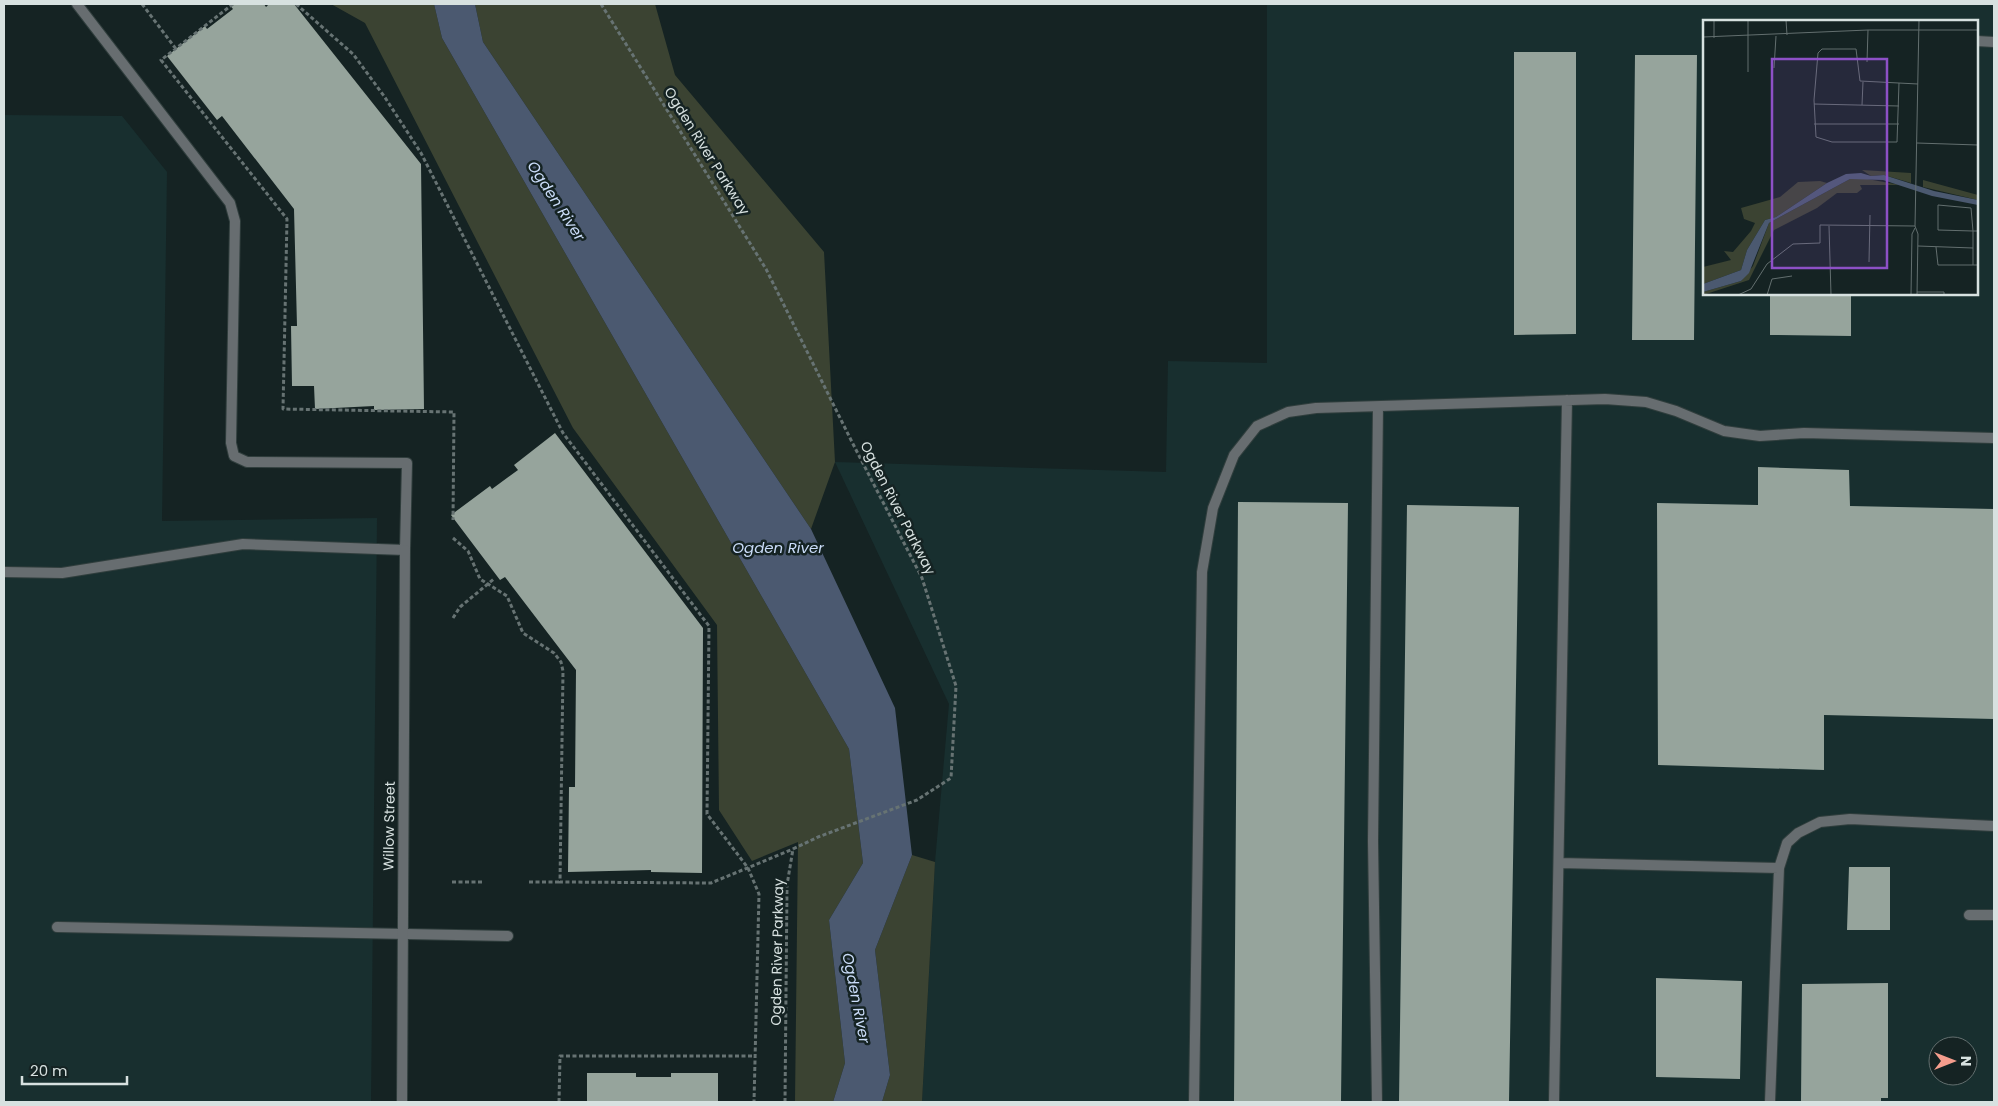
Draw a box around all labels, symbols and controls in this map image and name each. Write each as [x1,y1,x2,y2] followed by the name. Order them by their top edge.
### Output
[1703,20,1978,295] inset map
[659,83,755,219] street label: Ogden River Parkway
[523,157,590,245] water label: Ogden River
[856,438,940,578] street label: Ogden River Parkway
[732,537,824,558] water label: Ogden River
[378,781,400,871] street label: Willow Street
[766,878,788,1026] street label: Ogden River Parkway
[837,951,876,1045] water label: Ogden River
[1928,1036,1978,1086] north arrow
[22,1054,128,1086] scale bar
[1956,1056,1976,1066] text: N
[30,1060,68,1081] text: 20 m

